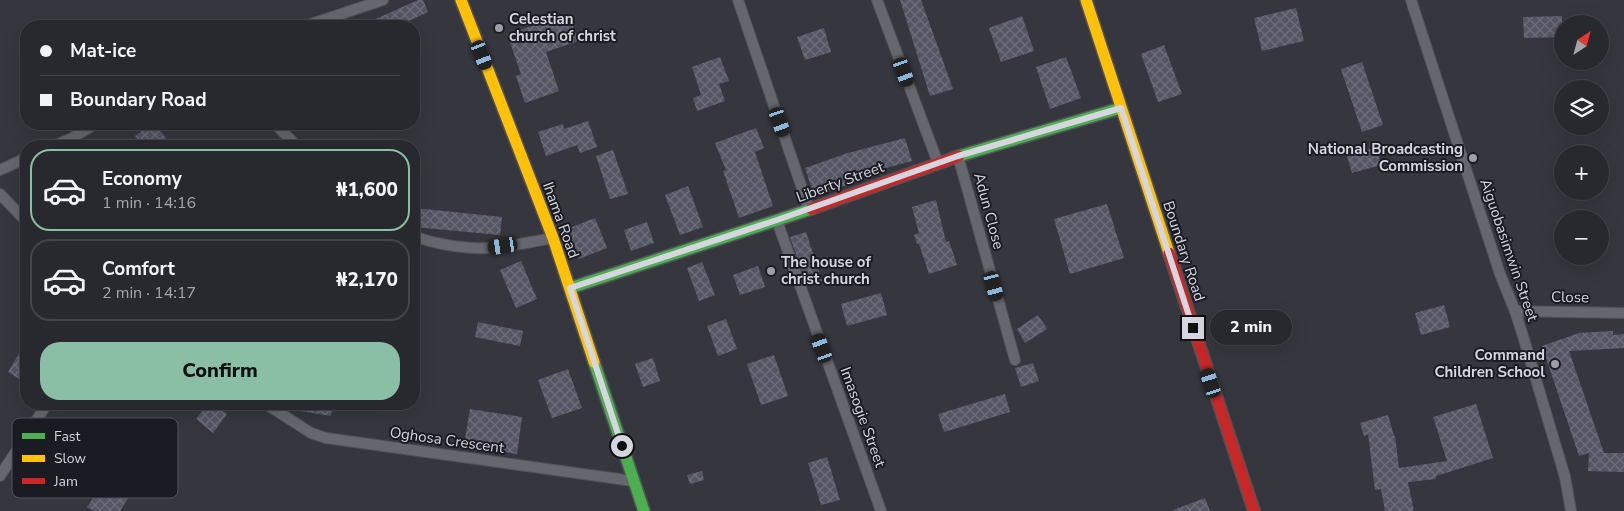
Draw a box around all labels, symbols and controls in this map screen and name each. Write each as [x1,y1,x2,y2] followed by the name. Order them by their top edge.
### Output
[509,9,616,46] place label: Celestian church of christ
[1554,15,1609,70] north arrow
[1554,15,1609,265] map controls
[493,22,505,34] marker: Celestian church of christ
[70,38,136,64] text: Mat-ice
[469,38,494,72] car
[891,55,916,89] car
[1554,80,1609,135] button: layers
[70,87,207,113] text: Boundary Road
[768,105,791,139] car
[1308,139,1463,176] place label: National Broadcasting Commission
[1554,145,1609,200] button: +
[1467,152,1479,164] marker: National Broadcasting Commission
[793,157,887,207] street label: Liberty Street
[102,166,182,192] text: Economy
[42,168,87,213] icon: car
[969,171,1009,251] street label: Adun Close
[1475,176,1543,325] street label: Aiguobasimwin Street
[336,177,398,203] text: ₦1,600
[538,179,584,261] street label: Ihama Road
[102,192,196,214] text: 1 min · 14:16
[1158,198,1210,304] street label: Boundary Road
[1554,210,1609,265] button: −
[487,236,518,256] car
[781,252,871,289] place label: The house of christ church
[102,256,175,282] text: Comfort
[42,258,87,303] icon: car
[765,265,777,277] marker: The house of christ church
[336,267,398,293] text: ₦2,170
[982,270,1005,302] car
[102,282,196,304] text: 2 min · 14:17
[1551,287,1589,307] street label: Close
[1210,310,1293,346] callout: 2 min
[1230,316,1272,338] text: 2 min
[1182,317,1204,339] route end
[809,331,834,365] car
[40,342,400,400] button: Confirm
[1434,345,1545,382] place label: Command Children School
[1549,358,1561,370] marker: Command Children School
[836,364,891,471] street label: Imasogie Street
[1199,366,1222,400] car
[12,418,178,498] legend
[389,422,506,458] street label: Oghosa Crescent
[54,427,80,446] text: Fast
[611,435,633,457] route start
[54,449,86,468] text: Slow
[53,472,78,491] text: Jam

